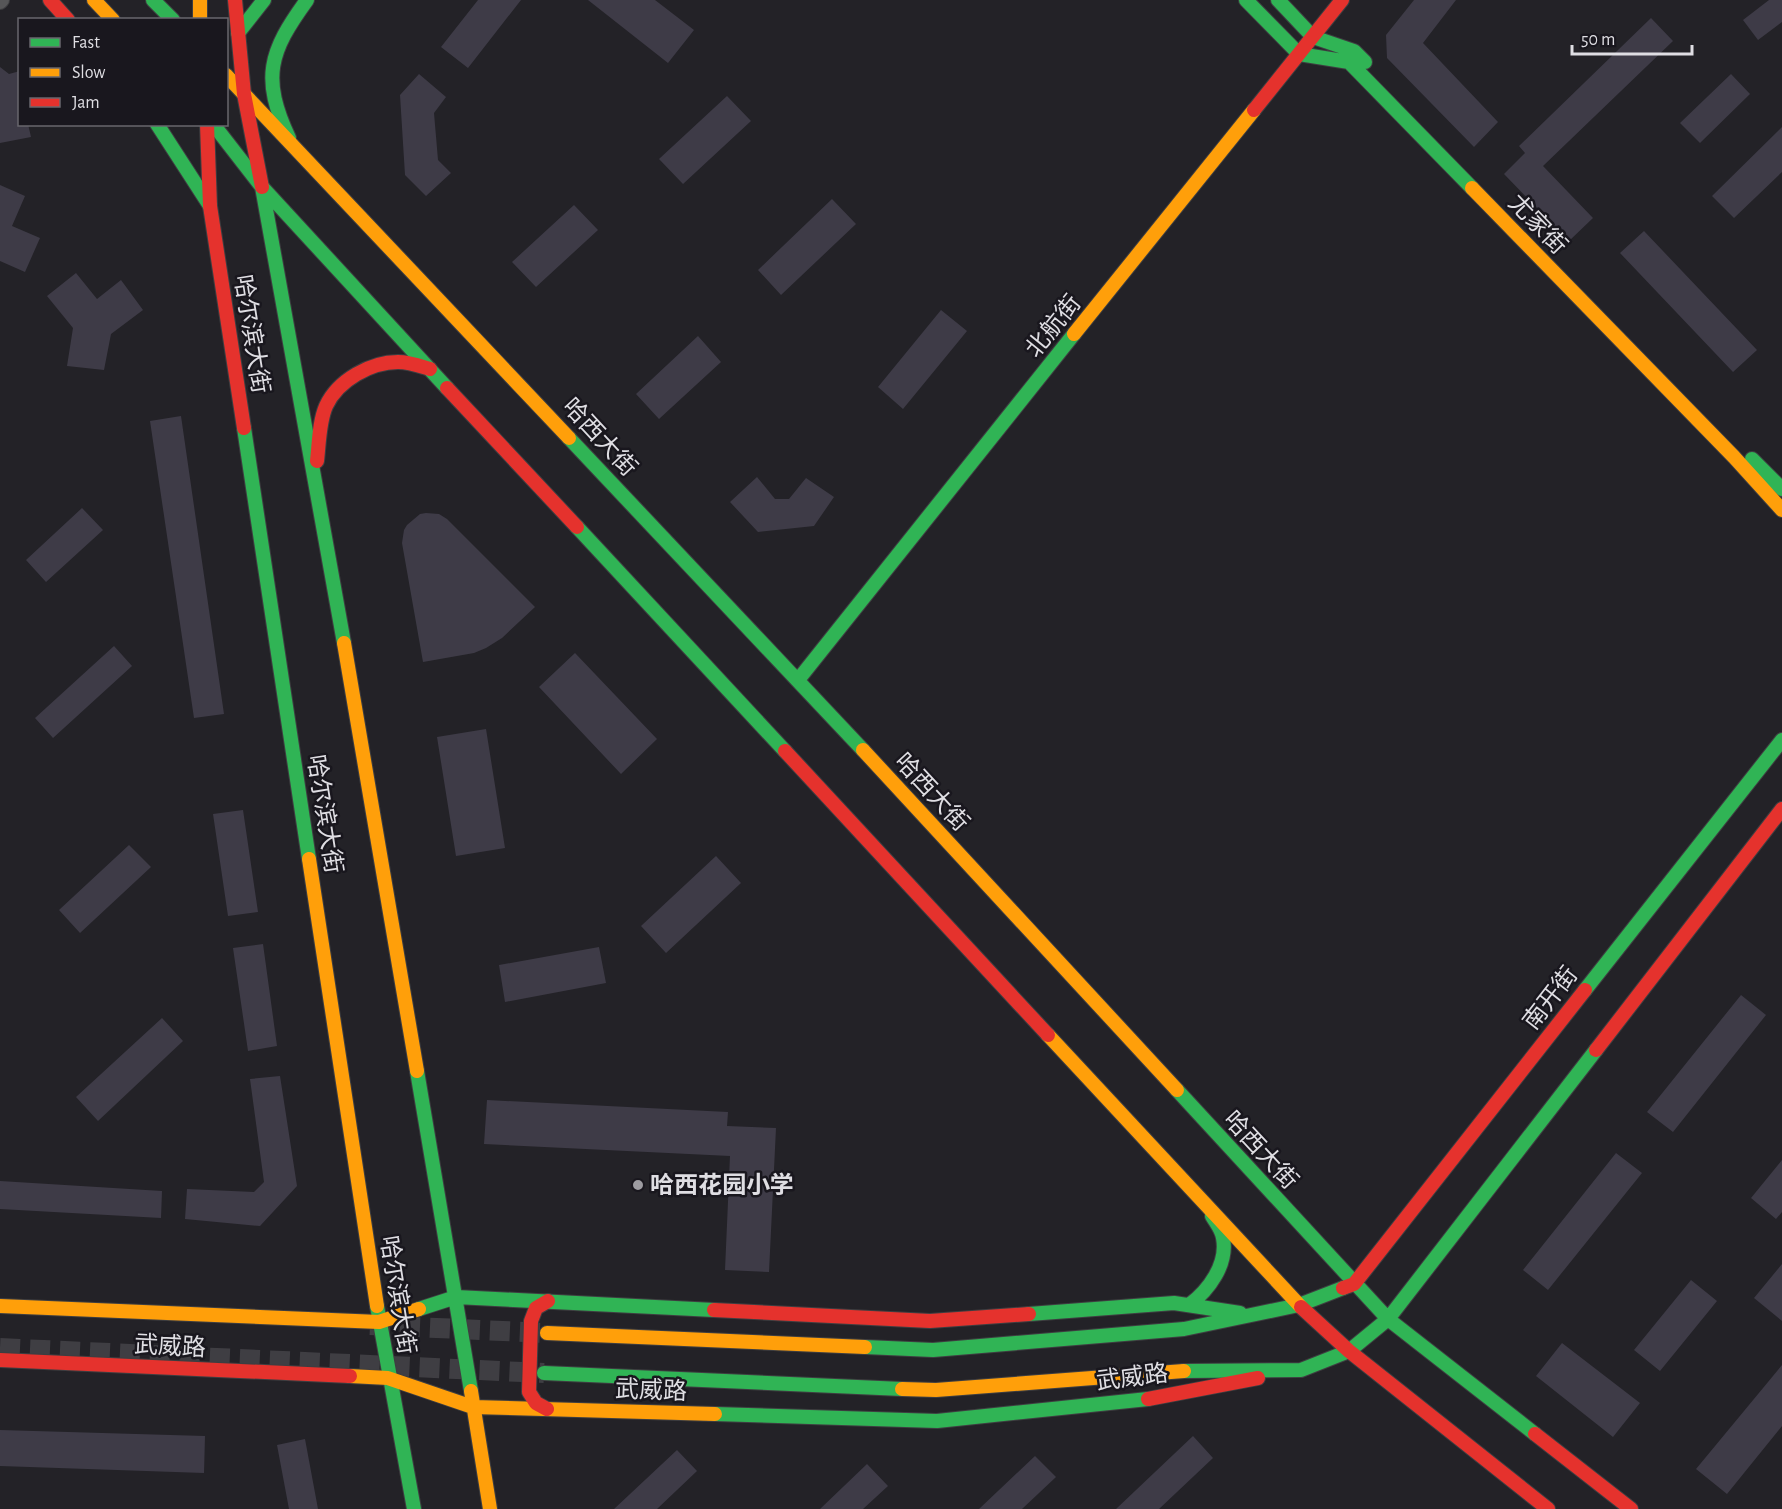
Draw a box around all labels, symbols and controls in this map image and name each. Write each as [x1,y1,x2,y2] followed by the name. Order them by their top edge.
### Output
[18,18,228,126] legend
[1572,18,1692,56] scale bar
[1581,31,1615,49] text: 50 m
[72,34,100,52] text: Fast
[72,64,105,82] text: Slow
[72,94,100,112] text: Jam
[1504,189,1572,259] street label: 尤家街
[230,273,274,395] street label: 哈尔滨大街
[1020,290,1086,362] street label: 北航街
[558,393,642,481] street label: 哈西大街
[890,748,974,836] street label: 哈西大街
[303,753,347,875] street label: 哈尔滨大街
[1518,962,1582,1034] street label: 南开街
[1219,1106,1303,1194] street label: 哈西大街
[650,1172,794,1198] place label: 哈西花园小学
[631,1178,645,1192] marker: 哈西花园小学
[376,1234,420,1356] street label: 哈尔滨大街
[133,1331,207,1361] street label: 武威路
[1095,1360,1169,1394] street label: 武威路
[615,1376,687,1404] street label: 武威路

